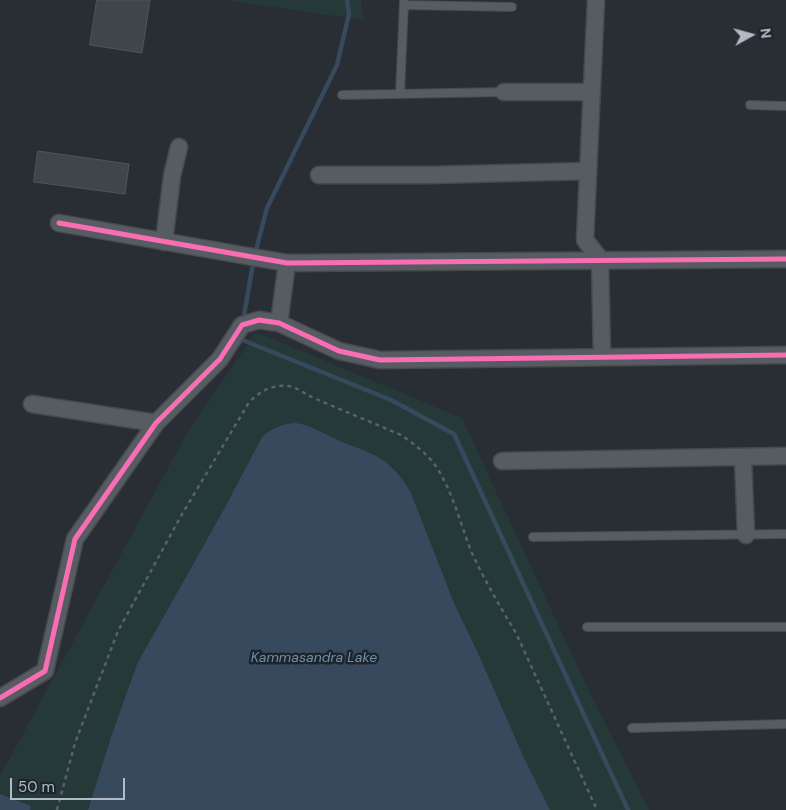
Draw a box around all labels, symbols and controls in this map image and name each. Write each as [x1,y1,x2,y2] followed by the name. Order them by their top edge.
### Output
[726,10,776,60] north arrow
[756,27,775,39] text: N
[251,650,377,666] water label: Kammasandra Lake
[12,768,128,800] scale bar
[18,777,55,797] text: 50 m

